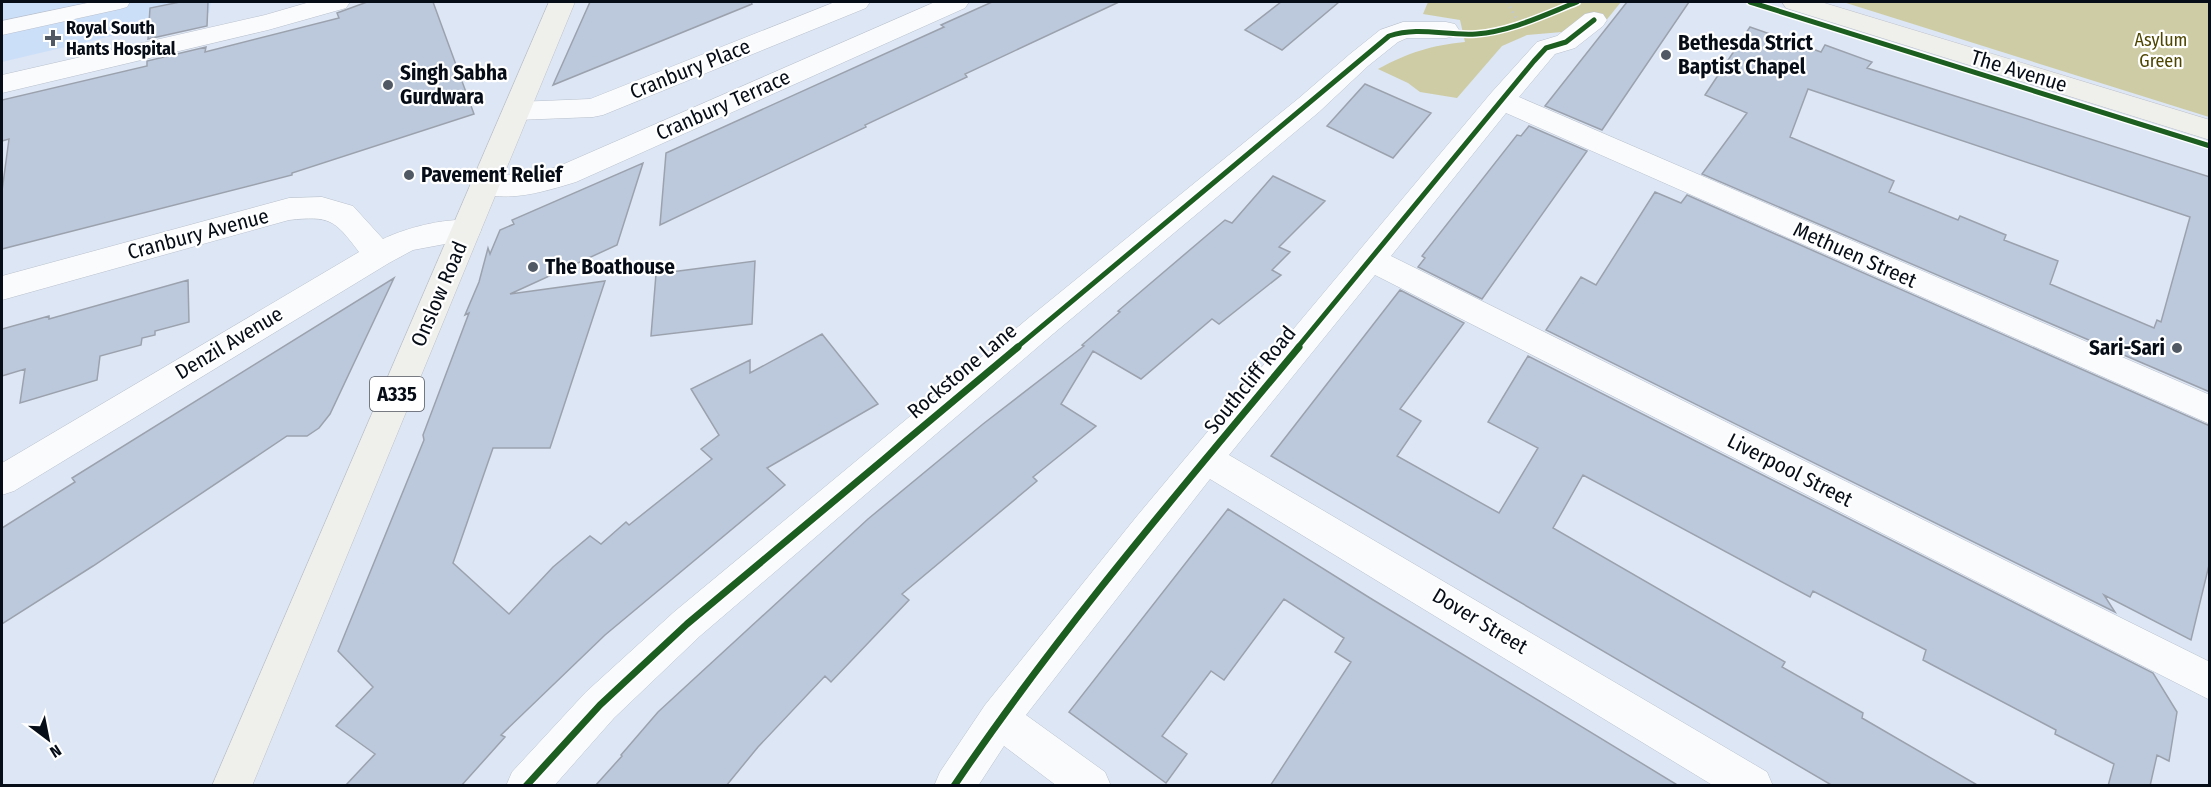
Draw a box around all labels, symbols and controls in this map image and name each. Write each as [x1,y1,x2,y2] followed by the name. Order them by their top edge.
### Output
[66,17,176,60] place label: Royal South Hants Hospital
[44,29,62,47] marker: Royal South Hants Hospital
[2135,29,2187,72] park label: Asylum Green
[1678,30,1813,80] place label: Bethesda Strict Baptist Chapel
[626,33,754,105] street label: Cranbury Place
[1968,44,2070,98] street label: The Avenue
[1659,48,1673,62] marker: Bethesda Strict Baptist Chapel
[400,60,507,110] place label: Singh Sabha Gurdwara
[652,64,794,146] street label: Cranbury Terrace
[381,78,395,92] marker: Singh Sabha Gurdwara
[421,162,564,188] place label: Pavement Relief
[402,168,416,182] marker: Pavement Relief
[124,203,272,265] street label: Cranbury Avenue
[1789,216,1921,294] street label: Methuen Street
[405,237,473,351] street label: Onslow Road
[545,254,675,280] place label: The Boathouse
[526,260,540,274] marker: The Boathouse
[171,301,287,385] street label: Denzil Avenue
[902,318,1022,424] street label: Rockstone Lane
[1199,321,1301,439] street label: Southcliff Road
[2089,335,2165,361] place label: Sari-Sari
[2170,341,2184,355] marker: Sari-Sari
[370,377,424,411] road number: A335
[1723,427,1857,513] street label: Liverpool Street
[1428,582,1533,660] street label: Dover Street
[18,709,78,769] north arrow
[47,741,65,762] text: N

